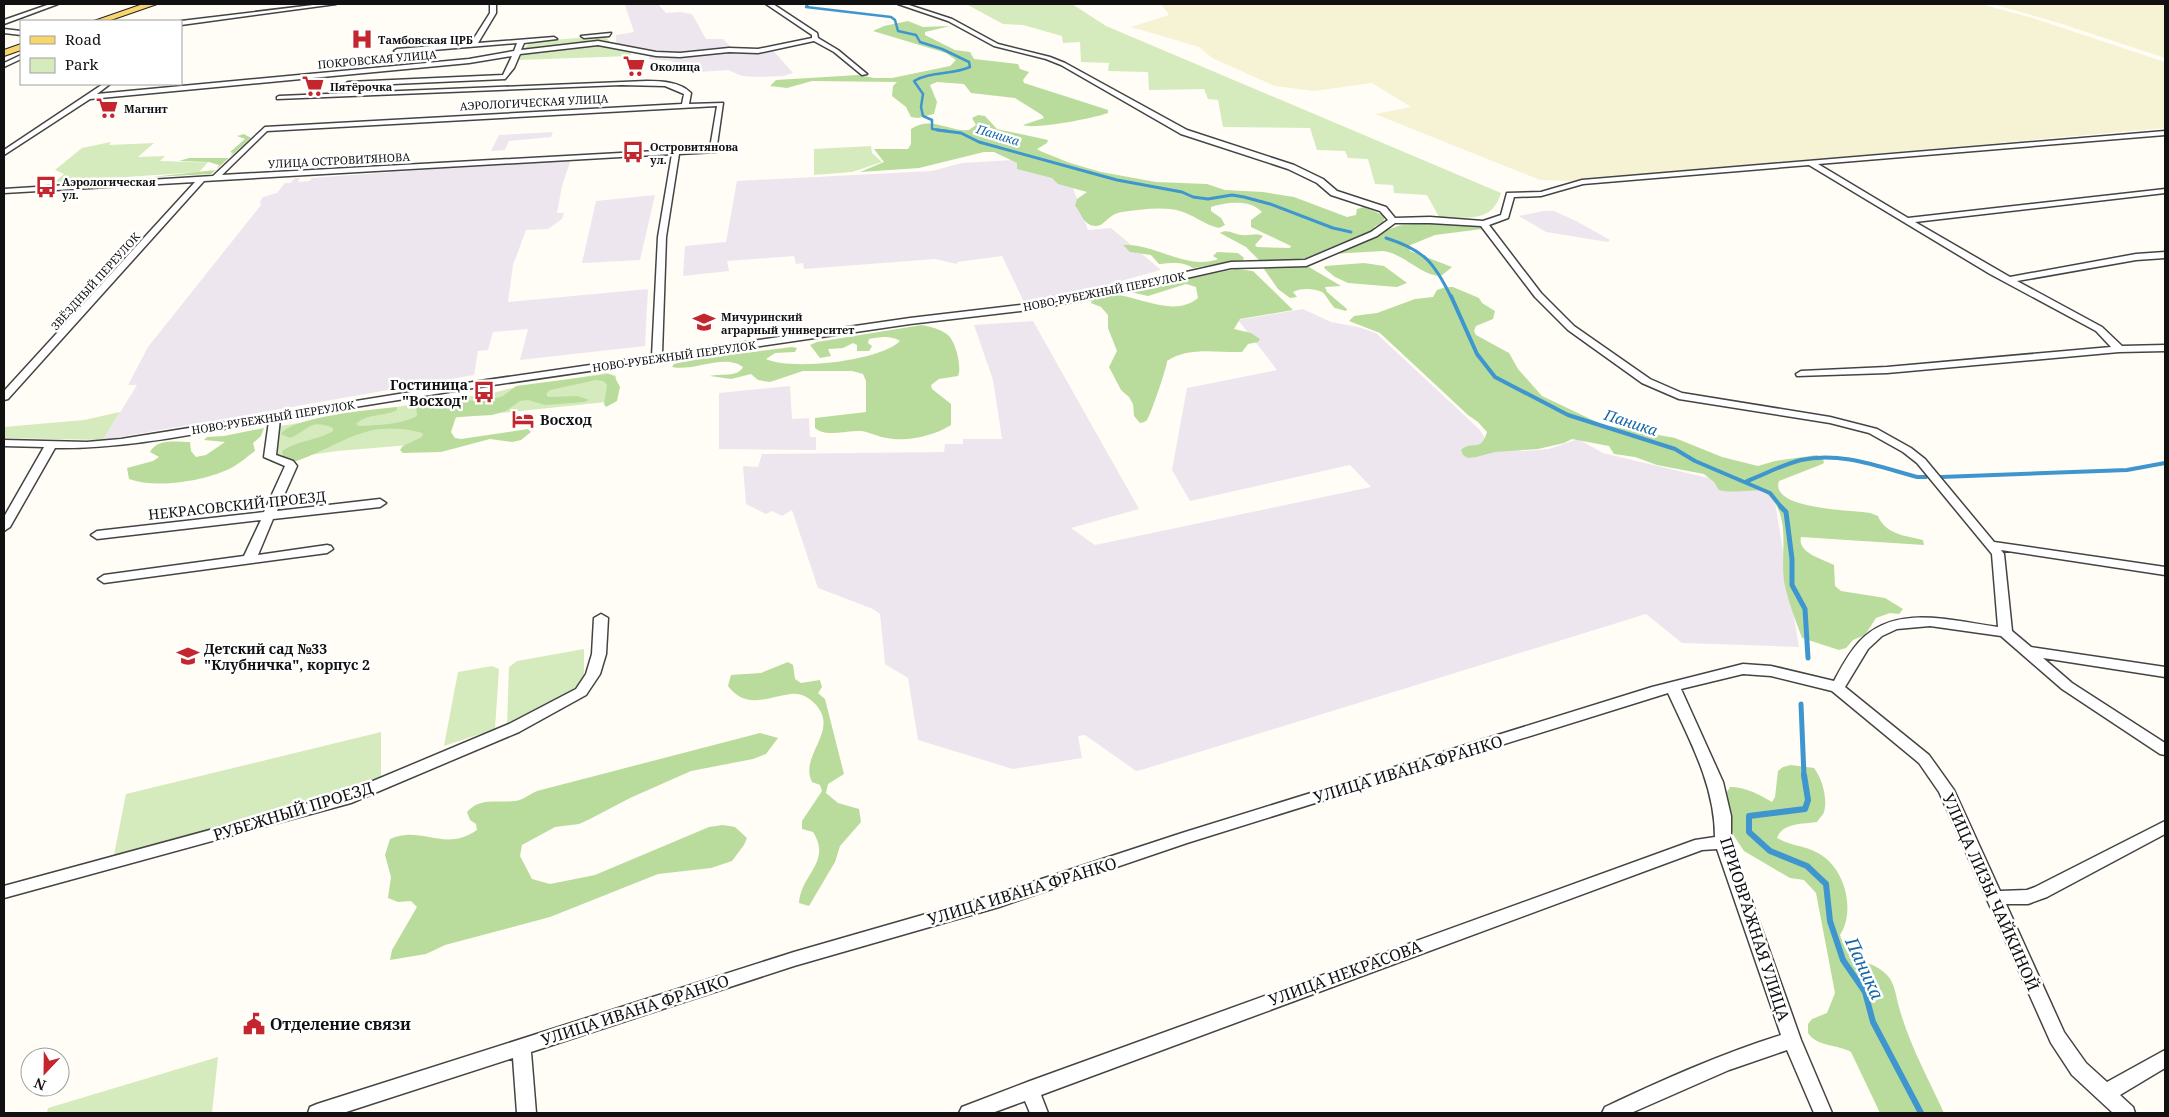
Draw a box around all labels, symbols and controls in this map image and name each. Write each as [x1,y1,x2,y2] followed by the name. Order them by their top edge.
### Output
[20,20,182,85] legend
[349,26,375,52] hospital icon: Тамбовская ЦРБ
[65,29,101,49] text: Road
[378,32,473,47] place label: Тамбовская ЦРБ
[317,46,437,72] street label: ПОКРОВСКАЯ УЛИЦА
[621,53,647,79] supermarket icon: Околица
[65,54,99,74] text: Park
[650,59,701,74] place label: Околица
[300,73,326,99] supermarket icon: Пятёрочка
[330,79,393,94] place label: Пятёрочка
[459,91,609,113] street label: АЭРОЛОГИЧЕСКАЯ УЛИЦА
[94,95,120,121] supermarket icon: Магнит
[124,101,168,116] place label: Магнит
[973,120,1022,150] water label: Паника
[620,139,646,165] bus stop icon: Островитянова ул.
[650,139,739,167] place label: Островитянова ул.
[268,149,411,171] street label: УЛИЦА ОСТРОВИТЯНОВА
[33,174,59,200] bus stop icon: Аэрологическая ул.
[62,174,156,202] place label: Аэрологическая ул.
[47,229,143,333] street label: ЗВЁЗДНЫЙ ПЕРЕУЛОК
[1022,268,1187,314] street label: НОВО-РУБЕЖНЫЙ ПЕРЕУЛОК
[691,309,717,335] school or university icon: Мичуринский аграрный университет
[721,309,854,337] place label: Мичуринский аграрный университет
[591,337,757,375] street label: НОВО-РУБЕЖНЫЙ ПЕРЕУЛОК
[390,375,468,410] place label: Гостиница "Восход"
[471,379,497,405] bus stop icon: Гостиница "Восход"
[190,397,356,437] street label: НОВО-РУБЕЖНЫЙ ПЕРЕУЛОК
[1601,404,1661,440] water label: Паника
[510,406,536,432] hotel icon: Восход
[540,410,592,429] place label: Восход
[147,486,327,524] street label: НЕКРАСОВСКИЙ ПРОЕЗД
[204,639,370,674] place label: Детский сад №33 "Клубничка", корпус 2
[175,643,201,669] school or university icon: Детский сад №33 "Клубничка", корпус 2
[1311,730,1505,808] street label: УЛИЦА ИВАНА ФРАНКО
[210,776,376,846] street label: РУБЕЖНЫЙ ПРОЕЗД
[1937,790,2045,994] street label: УЛИЦА ЛИЗЫ ЧАЙКИНОЙ
[1715,834,1795,1024] street label: ПРИОВРАЖНАЯ УЛИЦА
[925,852,1119,930] street label: УЛИЦА ИВАНА ФРАНКО
[1840,932,1890,1003] water label: Паника
[1265,935,1425,1011] street label: УЛИЦА НЕКРАСОВА
[538,969,732,1051] street label: УЛИЦА ИВАНА ФРАНКО
[241,1011,267,1037] public building icon: Отделение связи
[270,1013,411,1035] place label: Отделение связи
[20,1047,70,1097] north arrow
[31,1074,49,1095] text: N

